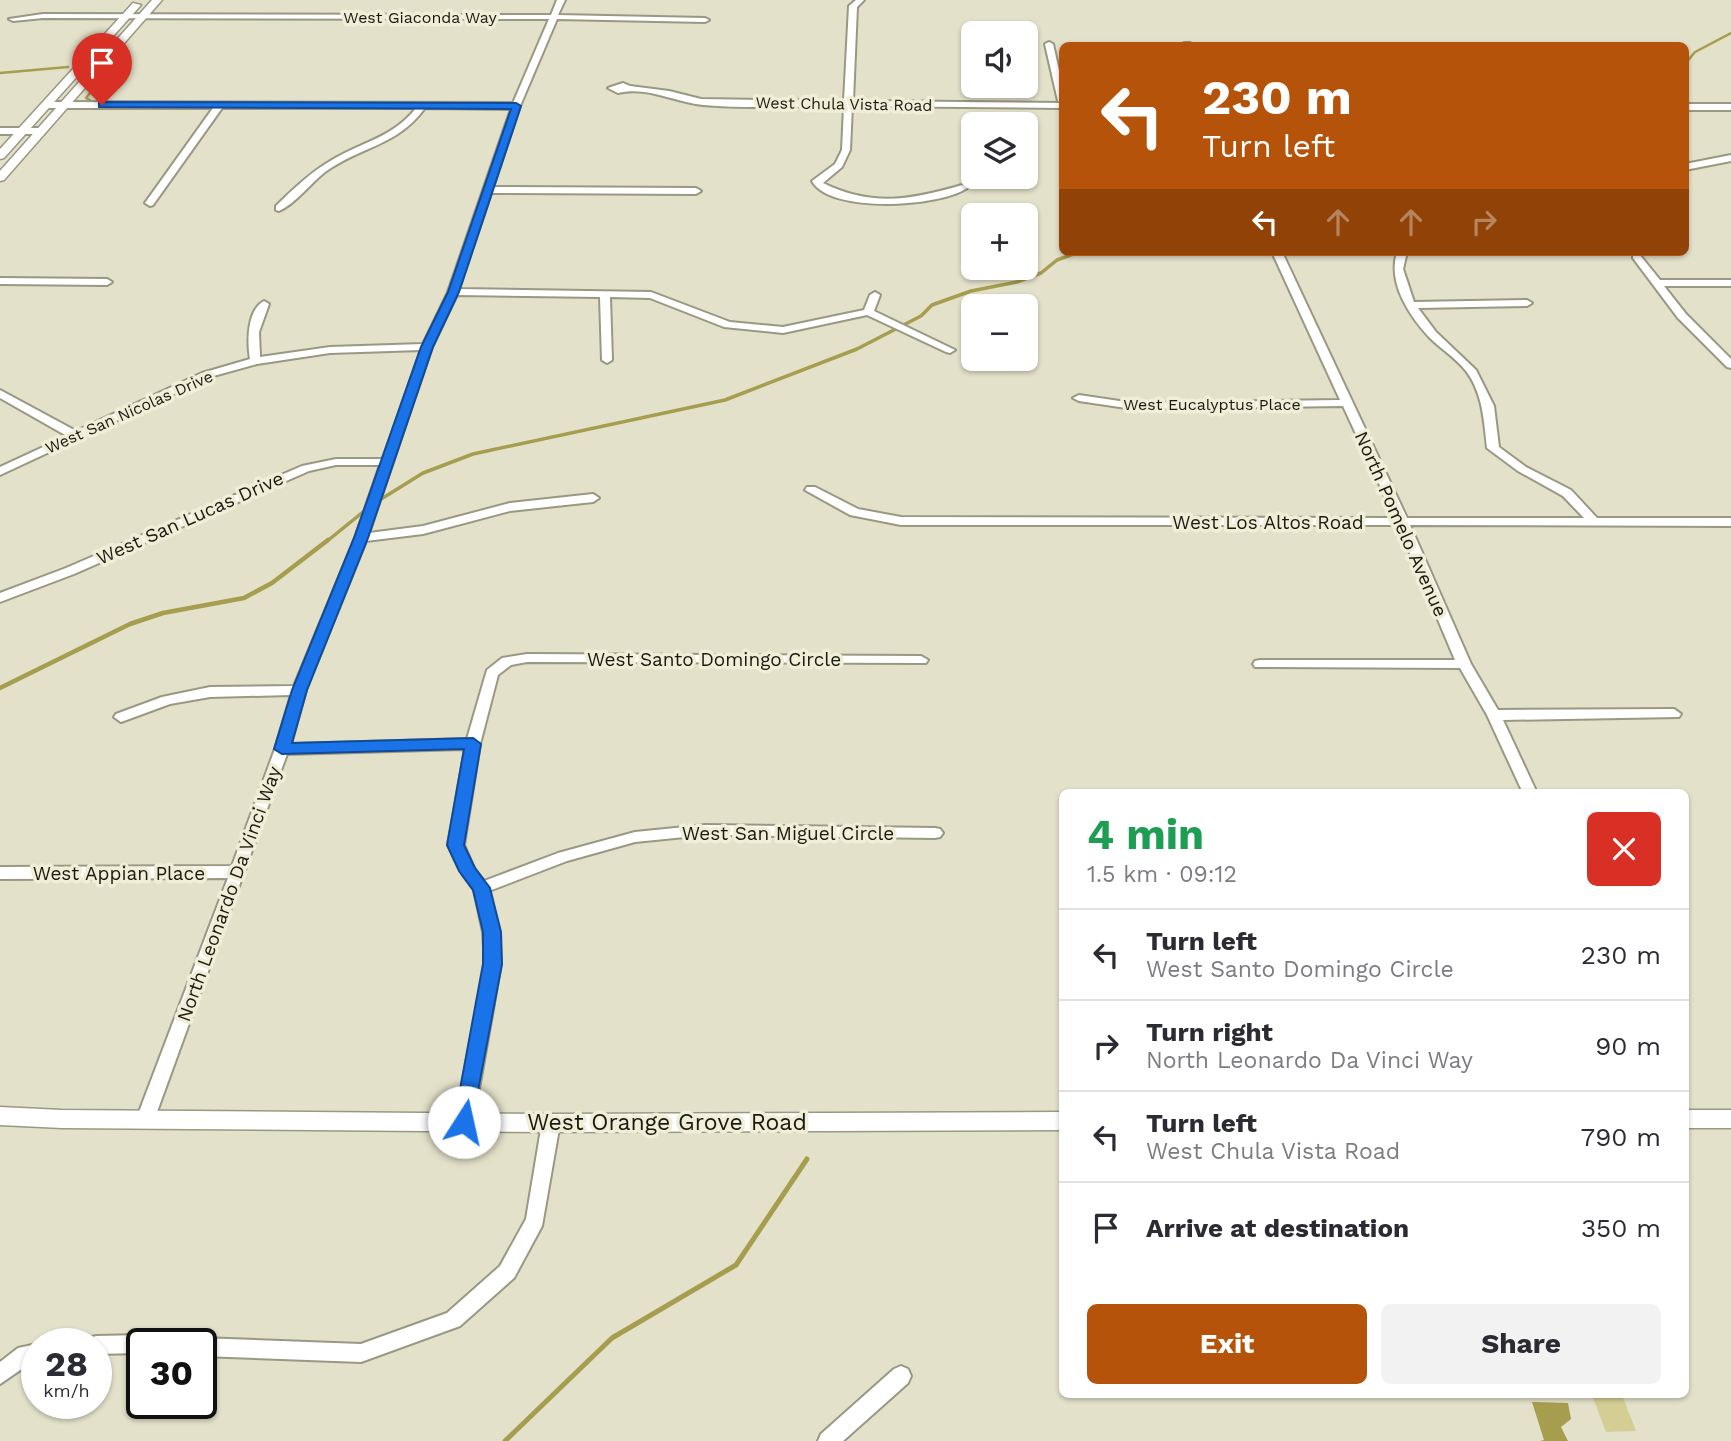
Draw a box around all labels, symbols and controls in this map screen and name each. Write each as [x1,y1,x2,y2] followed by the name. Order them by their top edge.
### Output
[343,8,497,27] street label: West Giaconda Way
[961,21,1038,371] map controls
[961,21,1038,98] button: sound
[72,33,132,105] pin
[83,44,121,82] icon: arrive
[1202,68,1352,126] text: 230 m
[1087,70,1178,161] icon: left
[755,93,933,115] street label: West Chula Vista Road
[961,112,1038,189] button: layers
[1202,127,1335,165] text: Turn left
[961,203,1038,280] button: +
[1246,203,1284,241] icon: left
[1319,203,1357,241] icon: ahead
[1392,203,1430,241] icon: ahead
[1465,203,1503,241] icon: right
[961,294,1038,371] button: −
[42,366,216,458] street label: West San Nicolas Drive
[1123,395,1301,414] street label: West Eucalyptus Place
[1350,428,1452,620] street label: North Pomelo Avenue
[93,466,287,570] street label: West San Lucas Drive
[1172,511,1364,534] street label: West Los Altos Road
[587,648,841,671] street label: West Santo Domingo Circle
[172,763,286,1025] street label: North Leonardo Da Vinci Way
[1087,810,1204,859] text: 4 min
[1587,812,1661,886] button: close
[682,822,894,845] street label: West San Miguel Circle
[1087,861,1237,888] text: 1.5 km · 09:12
[33,862,205,885] street label: West Appian Place
[1146,926,1257,956] text: Turn left
[1087,936,1125,974] icon: left
[1581,940,1661,970] text: 230 m
[1146,956,1454,983] text: West Santo Domingo Circle
[1146,1017,1273,1047] text: Turn right
[1087,1027,1125,1065] icon: right
[1595,1031,1661,1061] text: 90 m
[1146,1047,1473,1074] text: North Leonardo Da Vinci Way
[427,1085,501,1159] position arrow
[1146,1108,1257,1138] text: Turn left
[527,1109,807,1136] street label: West Orange Grove Road
[1087,1118,1125,1156] icon: left
[1581,1122,1661,1152] text: 790 m
[1146,1138,1400,1165] text: West Chula Vista Road
[1087,1209,1125,1247] icon: arrive
[1146,1213,1409,1243] text: Arrive at destination
[1581,1213,1661,1243] text: 350 m
[1087,1304,1367,1384] button: Exit
[1381,1304,1661,1384] button: Share
[126,1328,217,1419] speed limit sign: 30
[45,1343,88,1385] text: 28
[43,1380,90,1401] text: km/h

